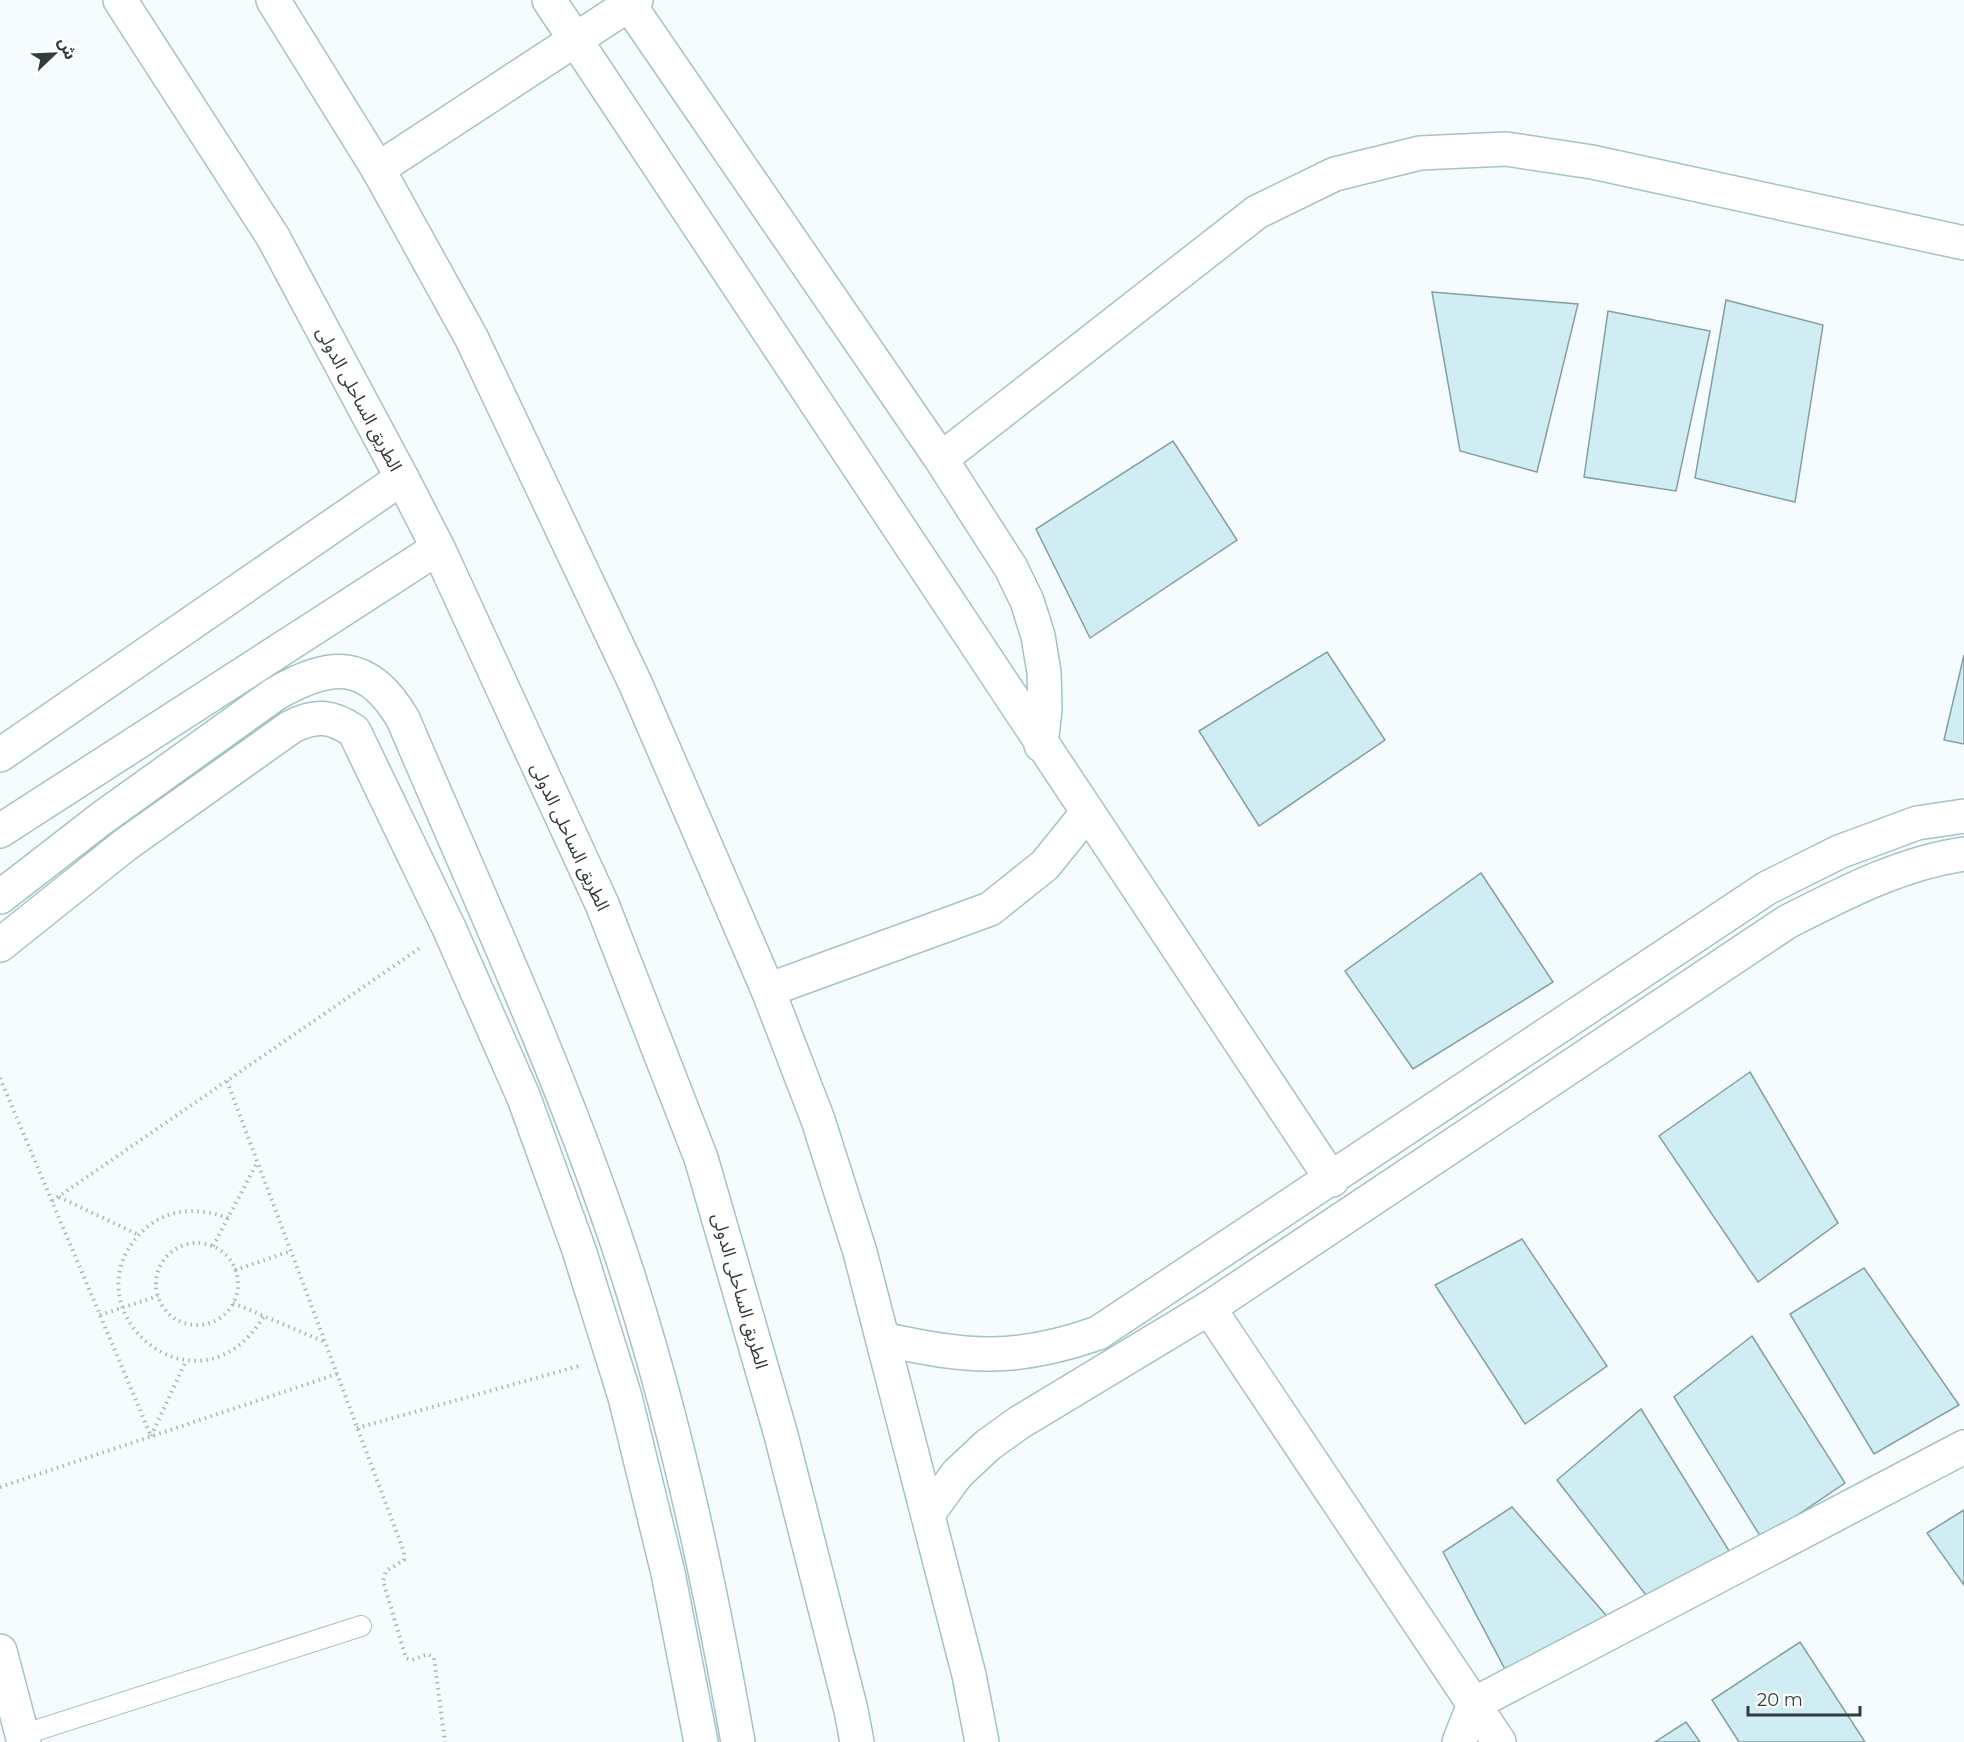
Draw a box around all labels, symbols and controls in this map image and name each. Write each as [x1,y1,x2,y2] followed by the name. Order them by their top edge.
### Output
[24,24,84,84] north arrow
[54,35,80,62] text: ش
[312,323,406,475] street label: الطريق الساحلى الدولى
[526,759,614,915] street label: الطريق الساحلى الدولى
[707,1211,773,1371] street label: الطريق الساحلى الدولى
[1748,1679,1860,1717] scale bar
[1757,1689,1803,1711] text: 20 m

